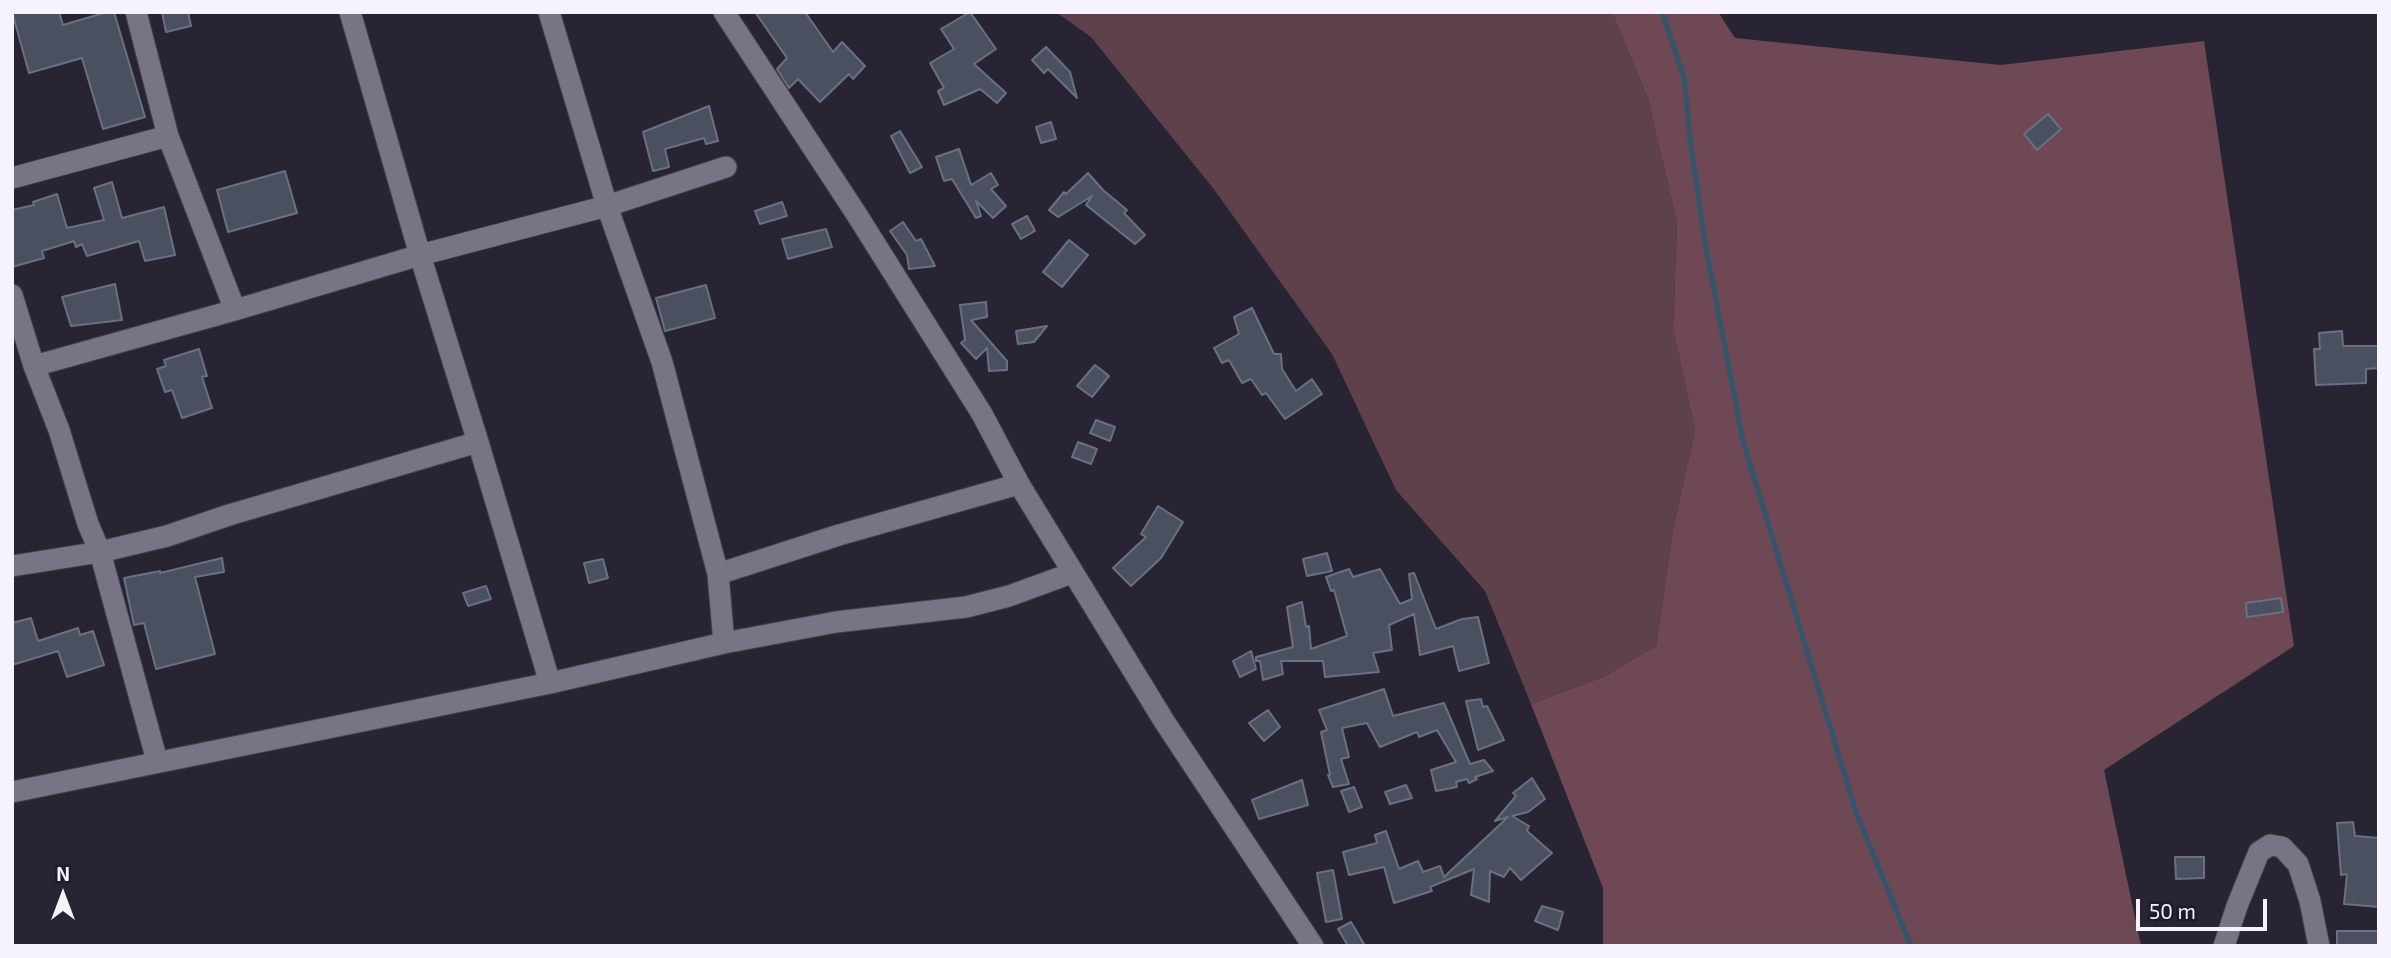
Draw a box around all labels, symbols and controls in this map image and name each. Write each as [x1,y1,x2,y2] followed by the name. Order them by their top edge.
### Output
[28,860,98,930] north arrow
[56,862,70,885] text: N
[2139,884,2270,928] scale bar
[2149,898,2196,923] text: 50 m

